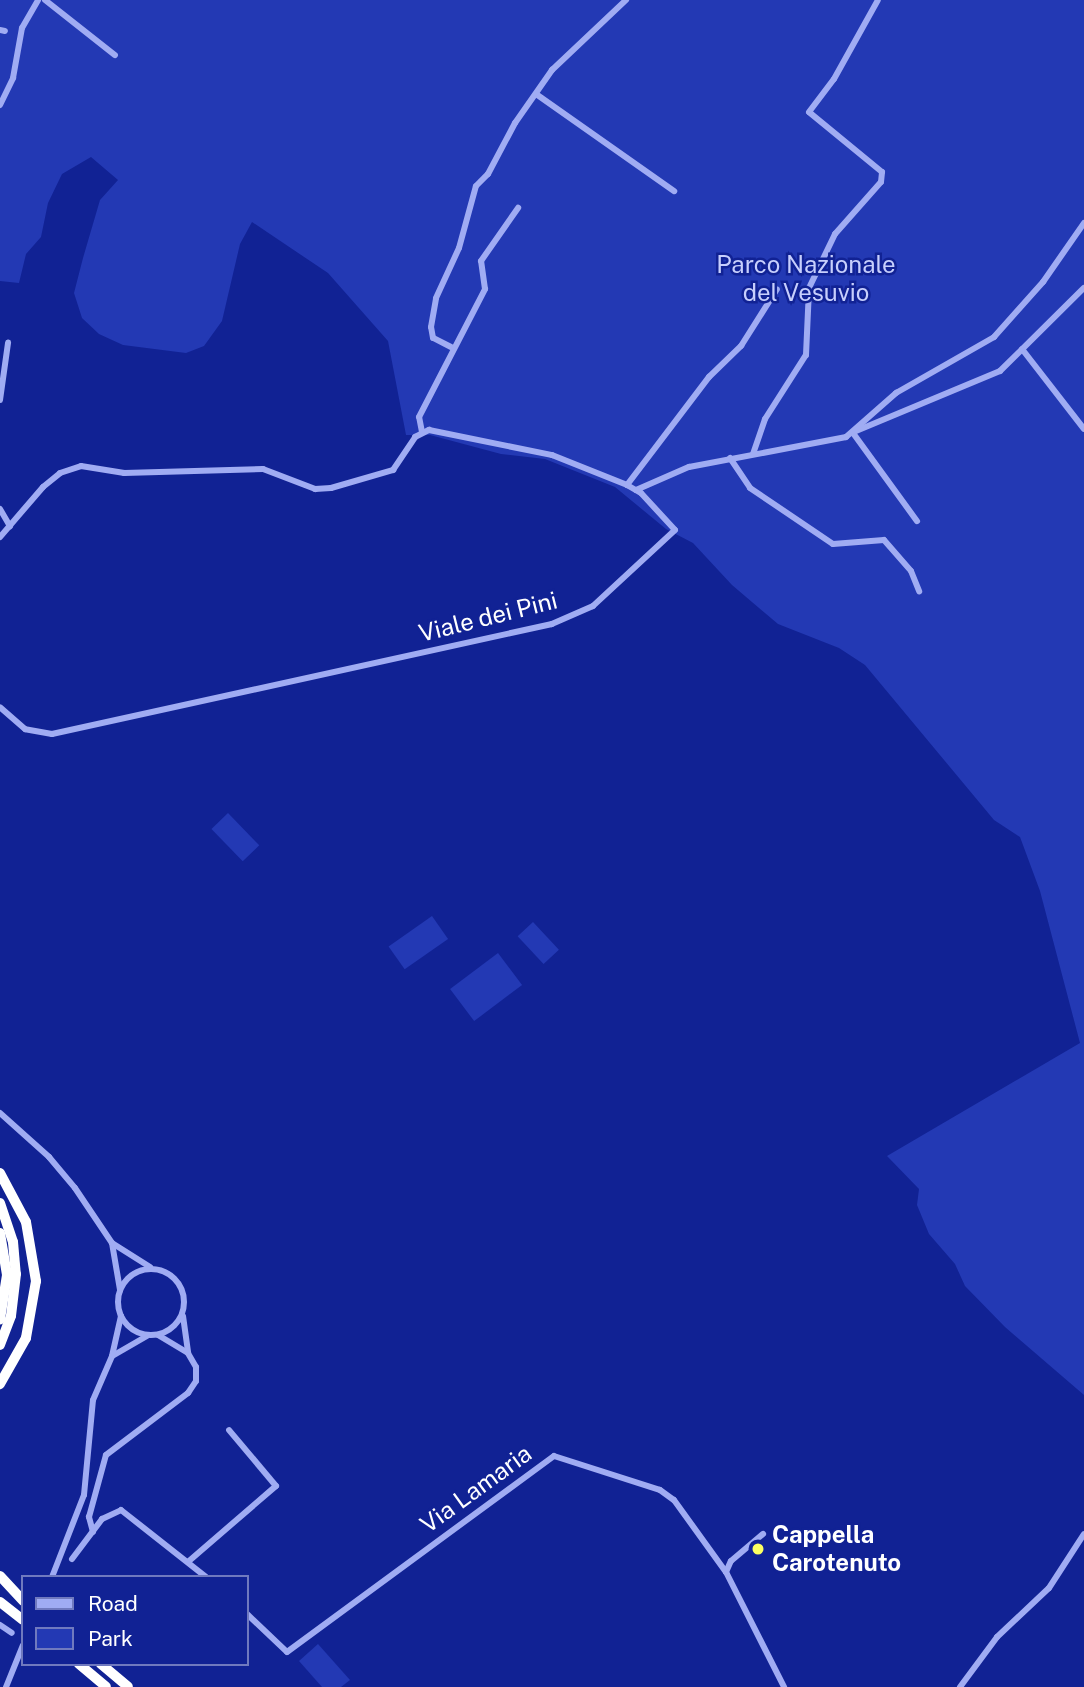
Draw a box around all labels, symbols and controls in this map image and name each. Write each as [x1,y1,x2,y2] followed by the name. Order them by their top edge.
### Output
[716,251,896,307] park label: Parco Nazionale del Vesuvio
[415,586,561,648] street label: Viale dei Pini
[415,1439,537,1539] street label: Via Lamaria
[772,1521,901,1577] place label: Cappella Carotenuto
[750,1541,766,1557] marker: Cappella Carotenuto
[21,1575,248,1666] legend
[88,1591,138,1616] text: Road
[88,1626,133,1651] text: Park

